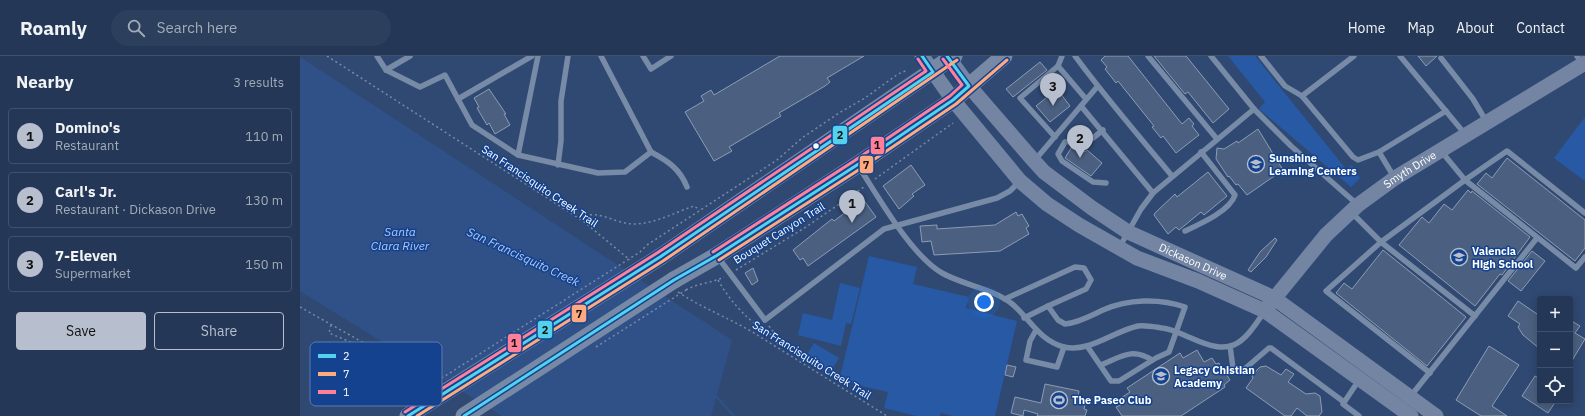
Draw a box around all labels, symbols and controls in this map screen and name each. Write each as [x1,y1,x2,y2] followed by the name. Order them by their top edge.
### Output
[111,10,391,46] search box
[20,16,87,40] text: Roamly
[125,17,147,39] icon: search
[157,18,237,37] text: Search here
[1348,19,1385,37] text: Home
[1407,19,1434,37] text: Map
[1456,19,1494,37] text: About
[1516,19,1565,37] text: Contact
[16,71,74,93] text: Nearby
[1040,73,1066,106] pin: 3
[233,74,284,91] text: 3 results
[55,118,120,137] text: Domino's
[832,125,848,145] line badge: 2
[1067,125,1093,158] pin: 2
[26,128,34,145] text: 1
[245,128,283,145] text: 110 m
[837,128,844,142] text: 2
[870,136,885,155] line badge: 1
[55,137,119,154] text: Restaurant
[874,138,881,152] text: 1
[811,141,821,151] unlabelled marker
[479,142,601,230] street label: San Francisquito Creek Trail
[1381,148,1439,191] street label: Smyth Drive
[1269,151,1357,178] place label: Sunshine Learning Centers
[1246,154,1266,174] school or university icon: Sunshine Learning Centers
[859,155,874,174] line badge: 7
[863,158,870,172] text: 7
[55,182,117,201] text: Carl's Jr.
[839,190,865,223] pin: 1
[26,192,34,209] text: 2
[245,192,283,209] text: 130 m
[731,199,827,267] street label: Bouquet Canyon Trail
[55,201,216,218] text: Restaurant · Dickason Drive
[371,224,430,253] water label: Santa Clara River
[465,224,583,290] water label: San Francisquito Creek
[1157,240,1229,283] street label: Dickason Drive
[1472,244,1534,271] place label: Valencia High School
[55,246,117,265] text: 7-Eleven
[1449,247,1469,267] school or university icon: Valencia High School
[26,256,34,273] text: 3
[245,256,283,273] text: 150 m
[55,265,131,282] text: Supermarket
[974,292,994,312] your location
[1537,296,1573,404] map controls
[1537,296,1573,332] button: +
[571,304,587,323] line badge: 7
[576,307,583,321] text: 7
[16,312,146,350] button: Save
[154,312,284,350] button: Share
[750,318,874,402] street label: San Francisquito Creek Trail
[537,320,553,339] line badge: 2
[542,323,549,337] text: 2
[1537,332,1573,368] button: −
[507,333,522,353] line badge: 1
[511,336,518,350] text: 1
[310,342,442,406] legend
[343,349,350,363] text: 2
[1174,363,1255,390] place label: Legacy Chistian Academy
[1151,366,1171,386] school or university icon: Legacy Chistian Academy
[343,367,350,381] text: 7
[1537,368,1573,404] button: locate
[343,385,350,399] text: 1
[1049,390,1069,410] sports icon: The Paseo Club
[1072,393,1152,407] place label: The Paseo Club

